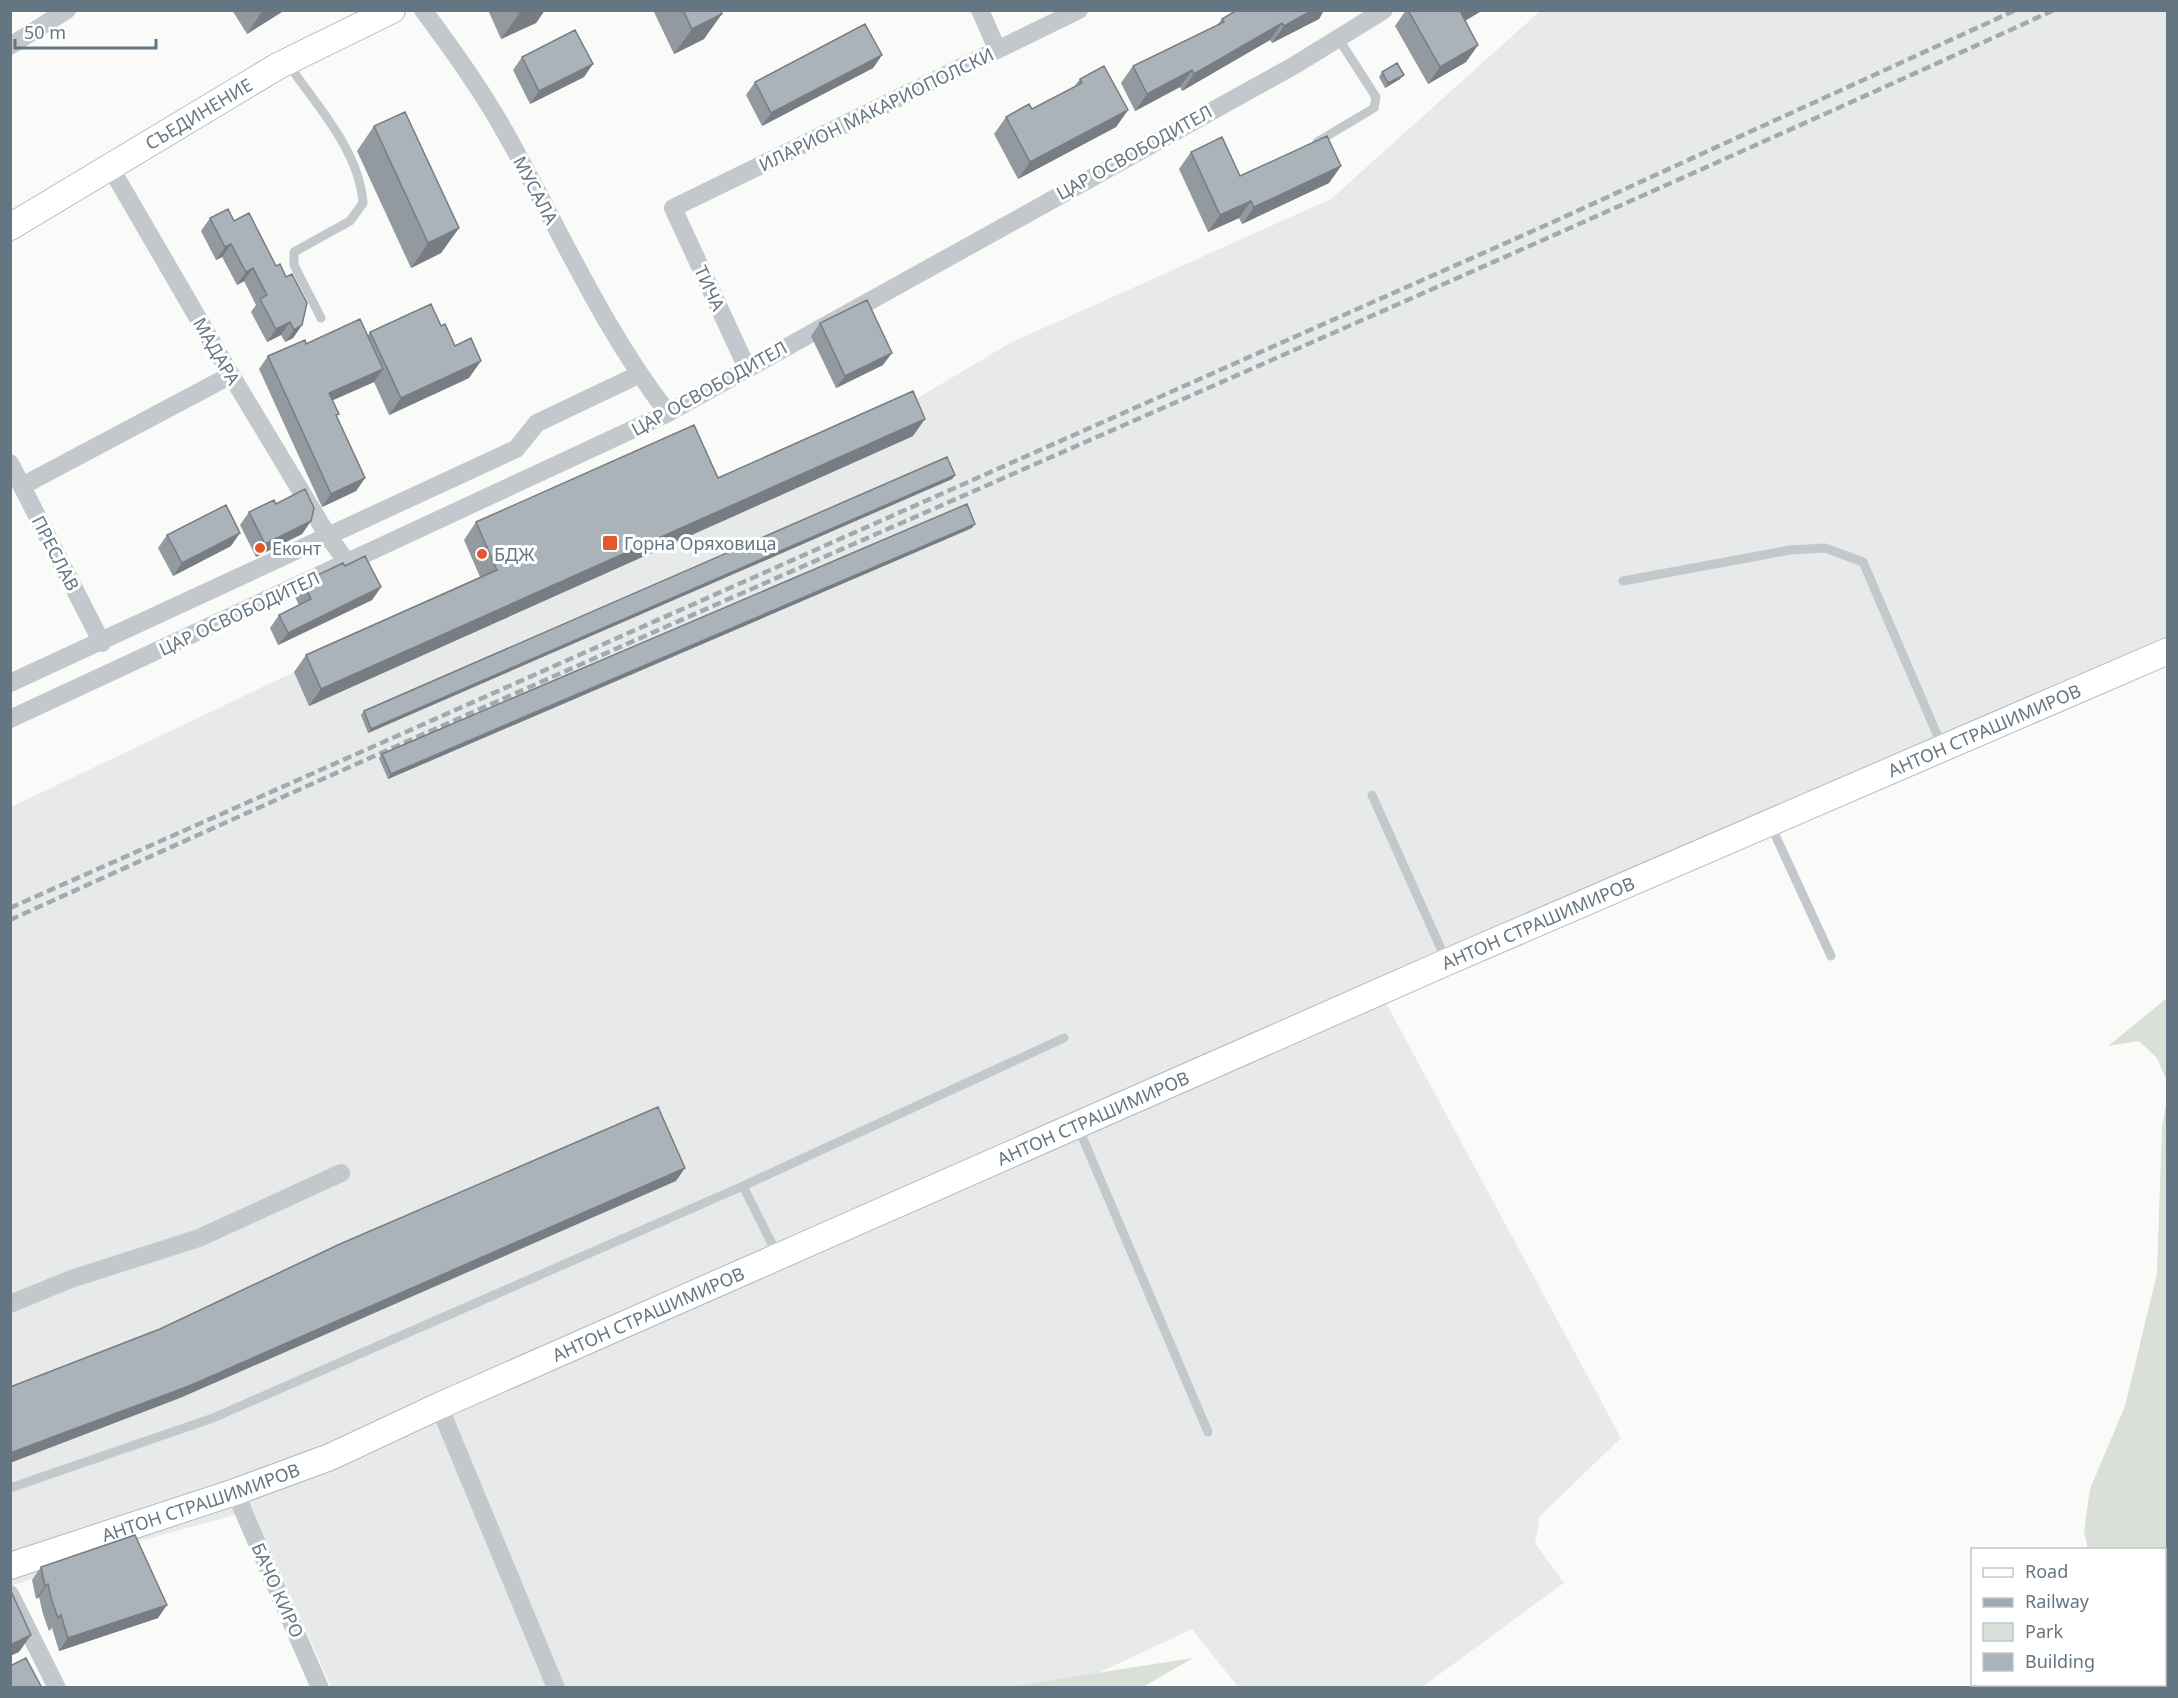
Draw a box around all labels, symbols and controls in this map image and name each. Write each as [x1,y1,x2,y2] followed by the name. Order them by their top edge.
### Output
[15,12,156,50] scale bar
[24,20,66,44] text: 50 m
[755,42,997,176] street label: ИЛАРИОН МАКАРИОПОЛСКИ
[141,72,257,155] street label: СЪЕДИНЕНИЕ
[1052,99,1216,205] street label: ЦАР ОСВОБОДИТЕЛ
[508,152,564,229] street label: МУСАЛА
[689,262,731,315] street label: ТИЧА
[188,313,246,389] street label: МАДАРА
[627,335,791,441] street label: ЦАР ОСВОБОДИТЕЛ
[27,511,85,595] street label: ПРЕСЛАВ
[624,531,777,555] place label: Горна Оряховица
[601,534,619,552] marker: Горна Оряховица
[272,536,322,560] place label: Еконт
[253,541,267,555] marker: Еконт
[494,542,535,566] place label: БДЖ
[475,547,489,561] marker: БДЖ
[155,565,323,661] street label: ЦАР ОСВОБОДИТЕЛ
[1884,678,2084,782] street label: АНТОН СТРАШИМИРОВ
[1438,871,1638,975] street label: АНТОН СТРАШИМИРОВ
[993,1065,1193,1171] street label: АНТОН СТРАШИМИРОВ
[548,1261,748,1367] street label: АНТОН СТРАШИМИРОВ
[98,1457,303,1547] street label: АНТОН СТРАШИМИРОВ
[246,1539,310,1641] street label: БАЧО КИРО
[1971,1548,2166,1686] legend
[2025,1559,2068,1583] text: Road
[2025,1589,2090,1613] text: Railway
[2025,1619,2063,1643] text: Park
[2025,1649,2095,1673] text: Building

